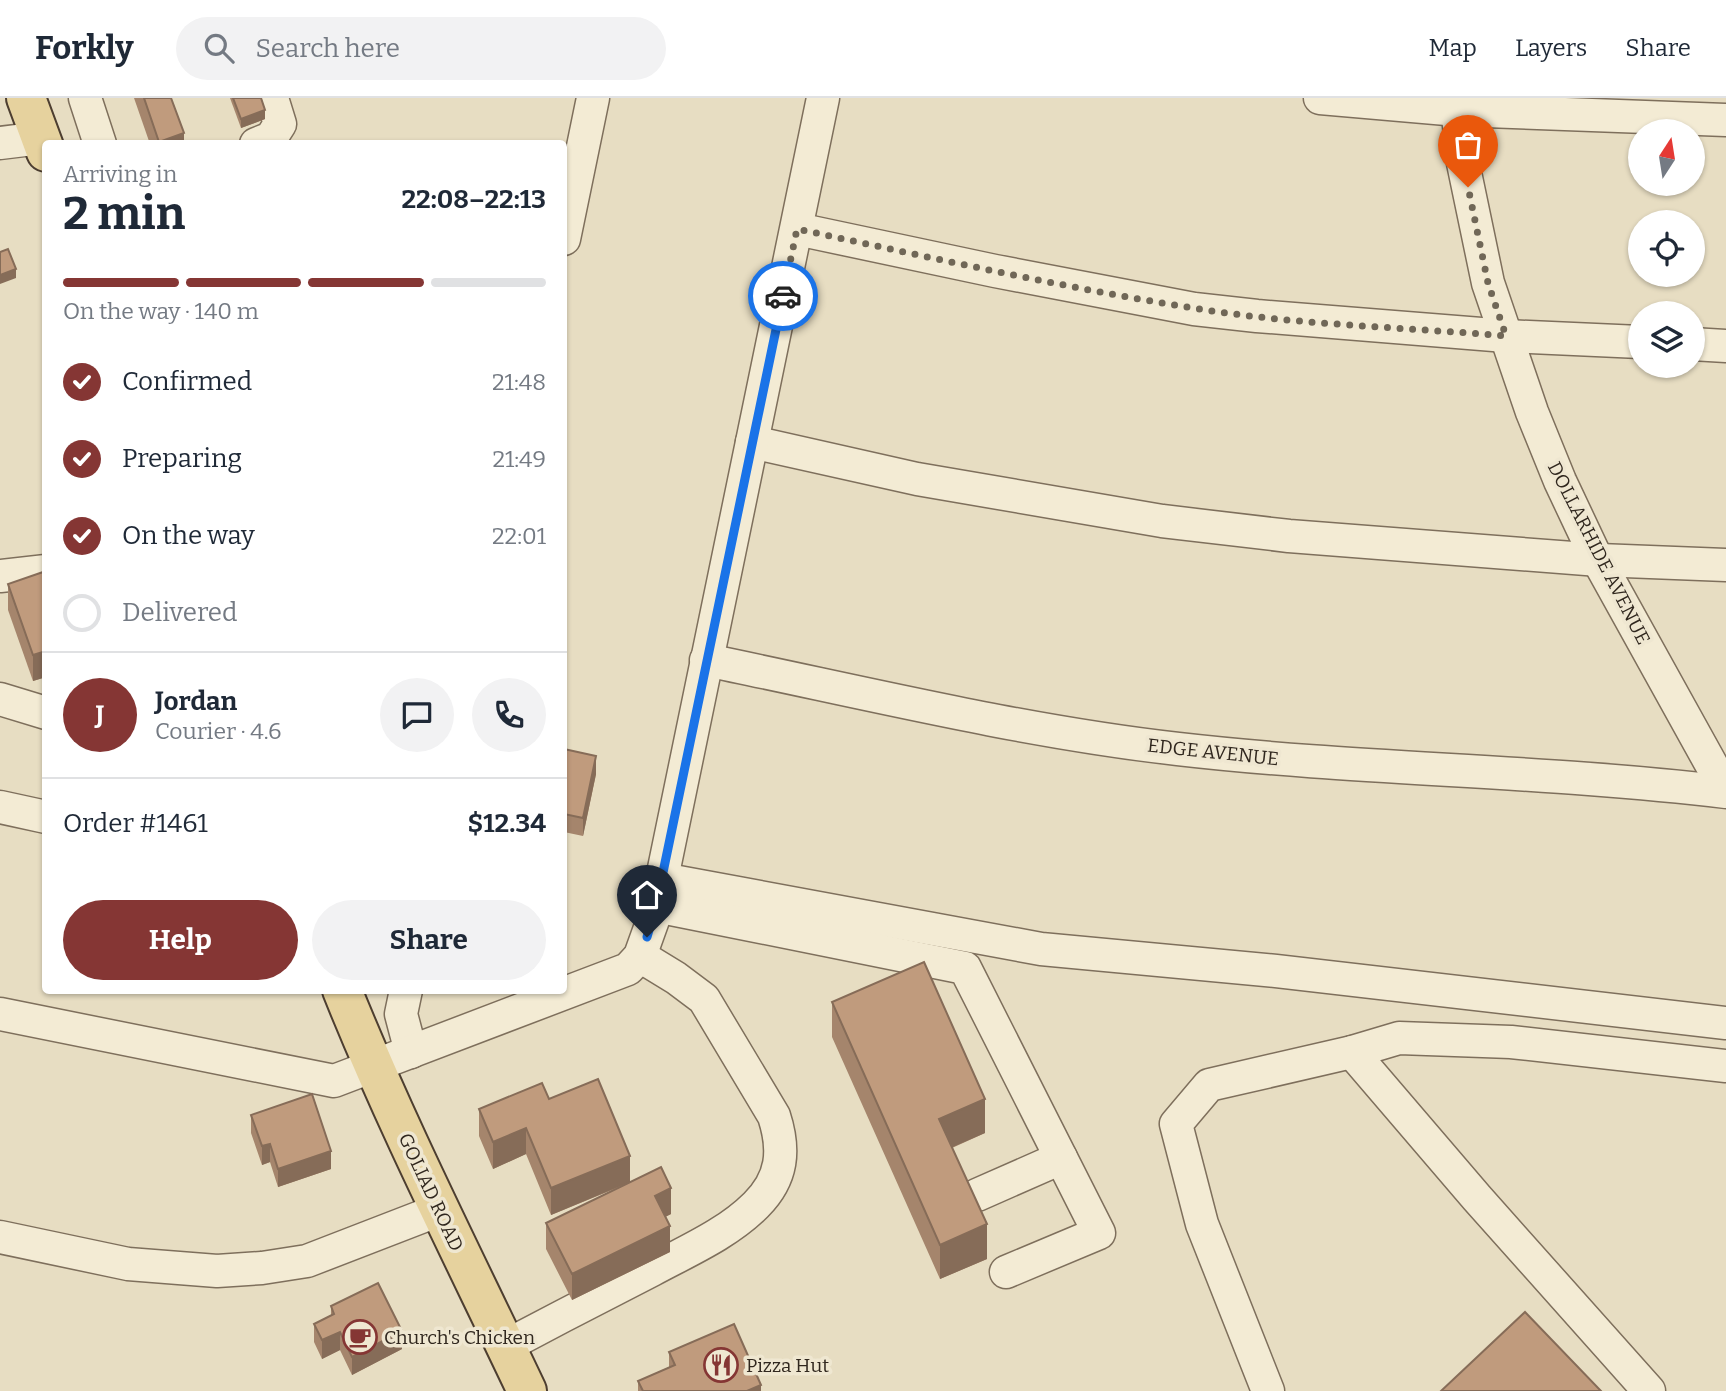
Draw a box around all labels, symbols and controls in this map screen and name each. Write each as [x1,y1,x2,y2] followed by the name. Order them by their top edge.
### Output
[176,17,666,80] search box
[35,28,134,68] text: Forkly
[200,29,238,67] icon: search
[256,33,400,64] text: Search here
[1429,34,1477,62] text: Map
[1515,34,1587,62] text: Layers
[1625,34,1691,62] text: Share
[1438,115,1498,187] pin
[1628,119,1704,196] north arrow
[1628,119,1705,378] map controls
[1449,126,1487,164] icon: bag
[63,160,177,188] text: Arriving in
[401,184,546,215] text: 22:08–22:13
[63,186,185,241] text: 2 min
[1628,210,1705,287] button: locate
[748,261,818,331] courier
[764,277,802,315] icon: car
[63,297,259,325] text: On the way · 140 m
[1628,301,1705,378] button: layers
[63,363,101,401] icon: check
[122,366,252,397] text: Confirmed
[492,368,546,396] text: 21:48
[63,440,101,478] icon: check
[122,443,242,474] text: Preparing
[492,445,546,473] text: 21:49
[1543,458,1655,648] street label: DOLLARHIDE AVENUE
[63,517,101,555] icon: check
[122,520,255,551] text: On the way
[492,522,546,550] text: 22:01
[122,597,237,628] text: Delivered
[380,678,454,752] button: chat
[472,678,546,752] button: phone
[155,686,237,717] text: Jordan
[96,700,104,731] text: J
[155,717,282,745] text: Courier · 4.6
[1146,734,1280,770] street label: EDGE AVENUE
[63,808,208,839] text: Order #1461
[468,808,546,839] text: $12.34
[617,865,677,937] pin
[628,876,666,914] icon: home
[63,900,298,980] button: Help
[312,900,546,980] button: Share
[394,1129,468,1255] street label: GOLIAD ROAD
[341,1318,379,1356] cafe icon: Church's Chicken
[384,1326,535,1349] place label: Church's Chicken
[702,1346,740,1384] restaurant icon: Pizza Hut
[746,1354,829,1377] place label: Pizza Hut

